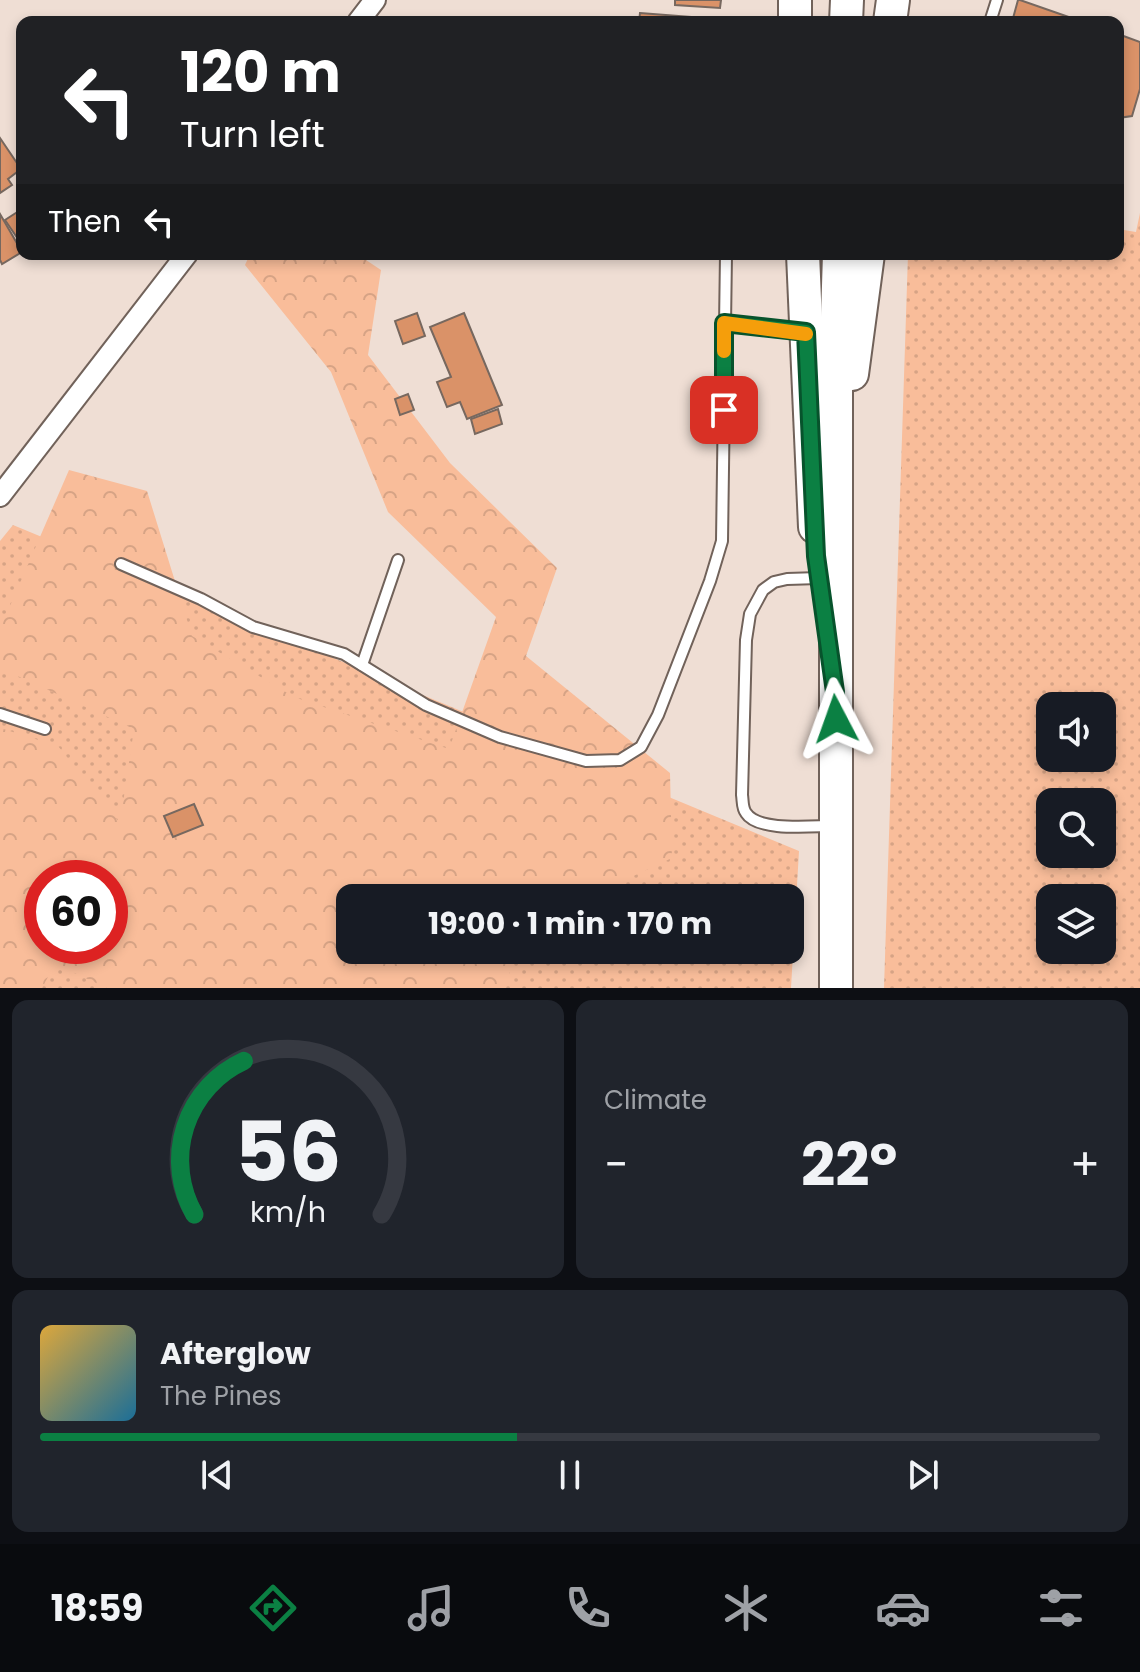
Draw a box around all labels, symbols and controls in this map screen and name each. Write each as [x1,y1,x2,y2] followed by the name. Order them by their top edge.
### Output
[180,33,341,112] text: 120 m
[48,48,152,152] icon: left
[180,109,325,160] text: Turn left
[48,200,121,243] text: Then
[137,200,181,244] icon: left
[690,376,758,444] pin
[702,388,746,432] icon: arrive
[794,677,878,761] position arrow
[1036,692,1116,964] map controls
[1036,692,1116,772] button: sound
[1036,788,1116,868] button: search
[24,860,128,964] speed limit sign: 60
[1036,884,1116,964] button: layers
[428,902,712,945] text: 19:00 · 1 min · 170 m
[604,1082,707,1118] text: Climate
[234,1094,342,1210] text: 56
[801,1123,897,1207] text: 22°
[604,1134,628,1195] text: −
[1070,1134,1100,1195] text: +
[250,1192,326,1232] text: km/h
[160,1332,311,1375] text: Afterglow
[160,1378,282,1414] text: The Pines
[195,1453,239,1497] icon: previous
[548,1453,592,1497] icon: pause
[901,1453,945,1497] icon: next
[245,1580,301,1636] icon: directions
[403,1580,459,1636] icon: music
[560,1580,616,1636] icon: phone
[718,1580,774,1636] icon: climate
[875,1580,931,1636] icon: car
[1033,1580,1089,1636] icon: filters
[51,1583,143,1634] text: 18:59

